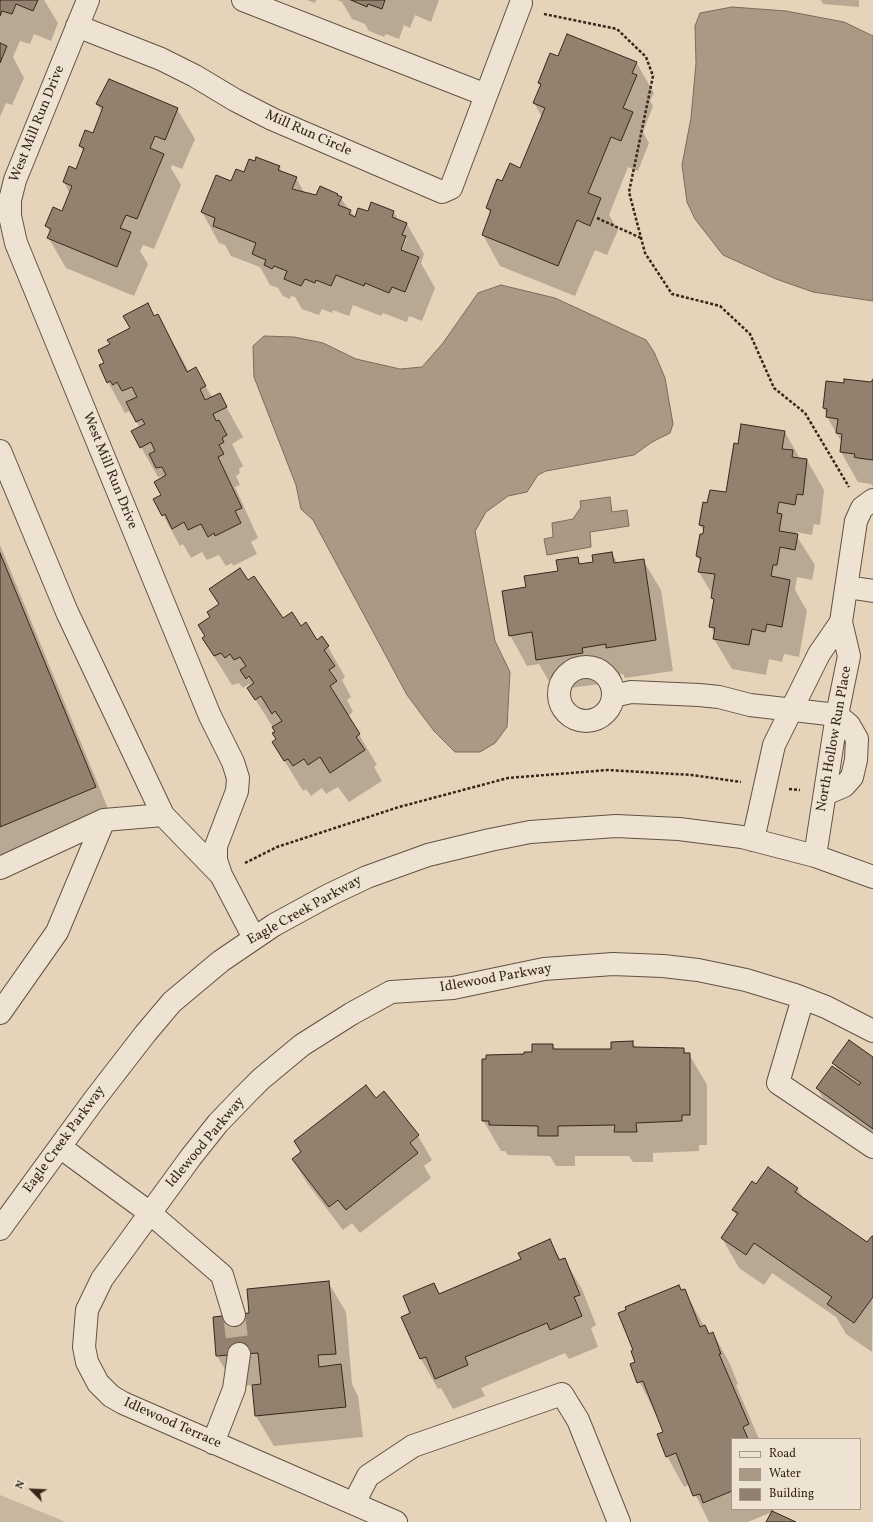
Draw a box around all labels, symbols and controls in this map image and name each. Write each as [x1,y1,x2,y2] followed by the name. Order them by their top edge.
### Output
[7,63,69,185] street label: West Mill Run Drive
[262,107,354,161] street label: Mill Run Circle
[78,410,140,532] street label: West Mill Run Drive
[814,665,856,813] street label: North Hollow Run Place
[245,873,365,949] street label: Eagle Creek Parkway
[439,961,553,997] street label: Idlewood Parkway
[20,1083,110,1197] street label: Eagle Creek Parkway
[163,1094,249,1192] street label: Idlewood Parkway
[121,1395,223,1453] street label: Idlewood Terrace
[731,1438,861,1510] legend
[769,1446,796,1462] text: Road
[769,1466,801,1482] text: Water
[12,1470,52,1510] north arrow
[12,1478,29,1492] text: N
[769,1486,814,1502] text: Building

